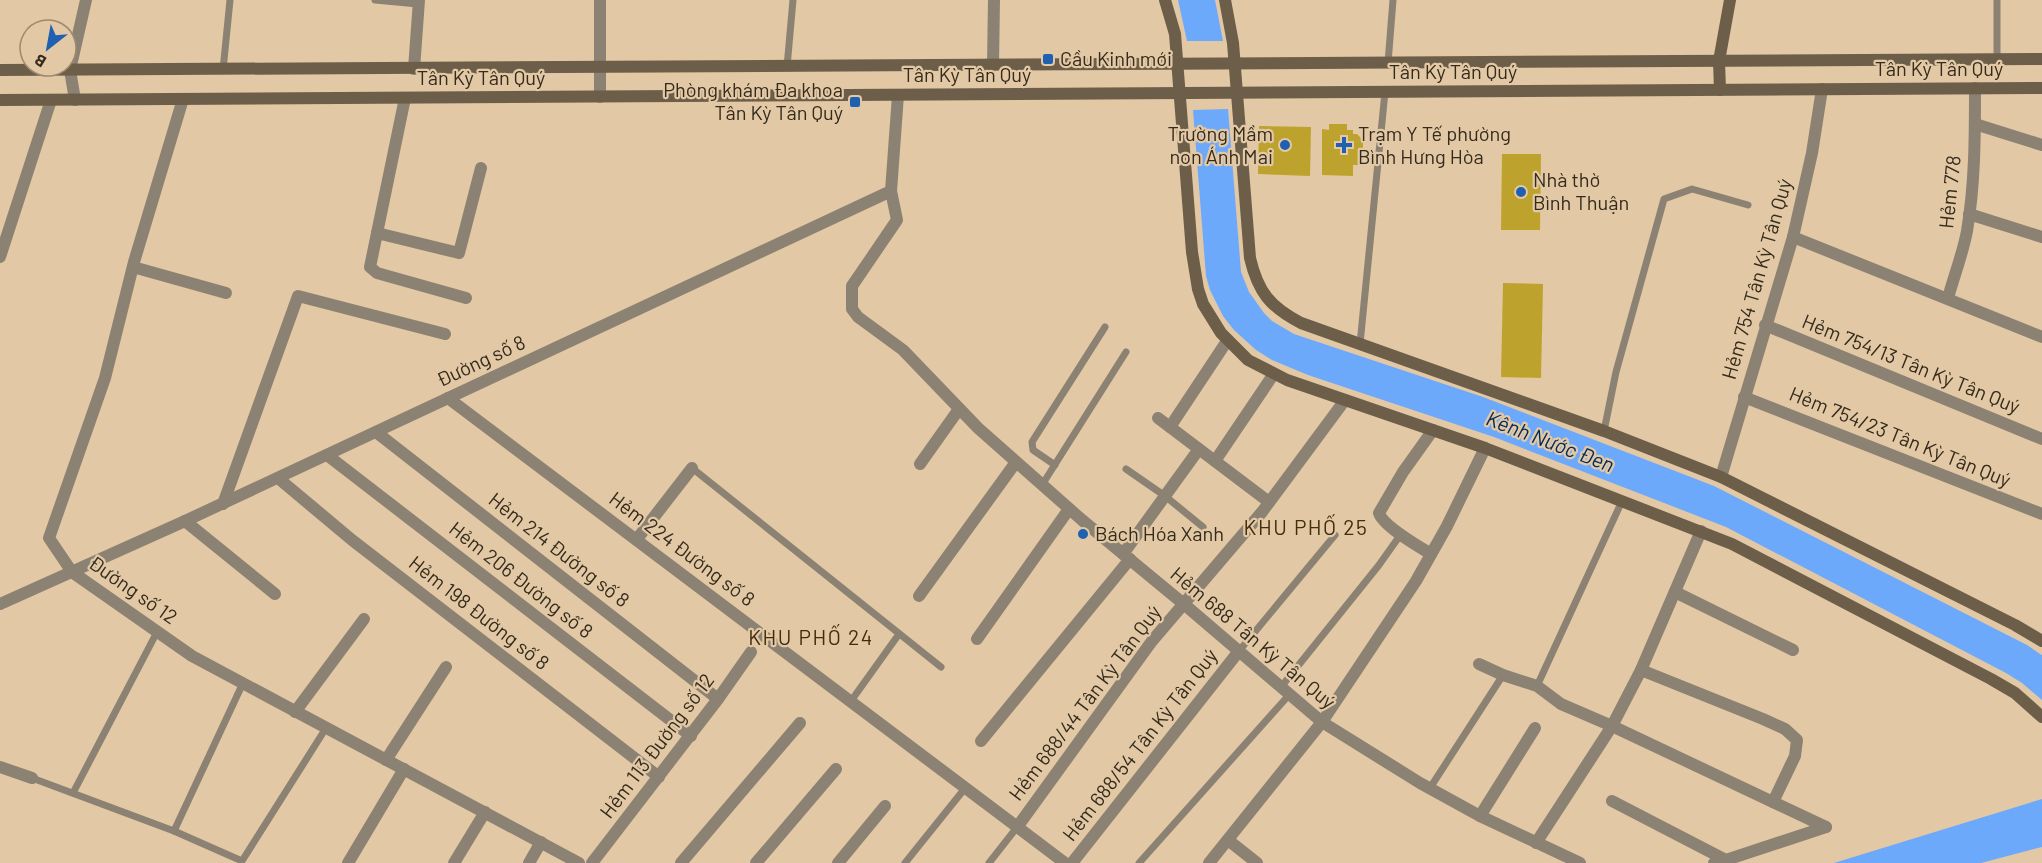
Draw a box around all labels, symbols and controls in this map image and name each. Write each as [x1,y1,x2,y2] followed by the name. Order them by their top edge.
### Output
[18,18,78,78] north arrow
[1060,46,1172,70] place label: Cầu Kinh mới
[31,51,49,72] text: B
[1041,52,1055,66] marker: Cầu Kinh mới
[1875,56,2003,80] street label: Tân Kỳ Tân Quý
[1389,59,1517,83] street label: Tân Kỳ Tân Quý
[903,62,1031,86] street label: Tân Kỳ Tân Quý
[417,65,545,89] street label: Tân Kỳ Tân Quý
[663,77,843,124] place label: Phòng khám Đa khoa Tân Kỳ Tân Quý
[848,95,862,109] marker: Phòng khám Đa khoa Tân Kỳ Tân Quý
[1167,121,1273,168] place label: Trường Mầm non Ánh Mai
[1358,121,1511,168] place label: Trạm Y Tế phường Bình Hưng Hòa
[1335,136,1353,154] marker: Trạm Y Tế phường Bình Hưng Hòa
[1278,138,1292,152] marker: Trường Mầm non Ánh Mai
[1933,154,1965,230] street label: Hẻm 778
[1533,167,1629,214] place label: Nhà thờ Bình Thuận
[1716,176,1796,382] street label: Hẻm 754 Tân Kỳ Tân Quý
[1514,185,1528,199] marker: Nhà thờ Bình Thuận
[1799,308,2024,418] street label: Hẻm 754/13 Tân Kỳ Tân Quý
[432,329,529,391] street label: Đường số 8
[1786,381,2015,492] street label: Hẻm 754/23 Tân Kỳ Tân Quý
[1483,405,1618,476] water label: Kênh Nước Đen
[605,486,760,611] street label: Hẻm 224 Đường số 8
[485,487,635,612] street label: Hẻm 214 Đường số 8
[1244,514,1368,539] district label: KHU PHỐ 25
[445,516,598,643] street label: Hẻm 206 Đường số 8
[1095,521,1224,545] place label: Bách Hóa Xanh
[1076,527,1090,541] marker: Bách Hóa Xanh
[85,550,182,628] street label: Đường số 12
[405,550,554,674] street label: Hẻm 198 Đường số 8
[1166,561,1341,713] street label: Hẻm 688 Tân Kỳ Tân Quý
[1003,600,1165,805] street label: Hẻm 688/44 Tân Kỳ Tân Quý
[748,624,874,649] district label: KHU PHỐ 24
[1057,643,1222,845] street label: Hẻm 688/54 Tân Kỳ Tân Quý
[594,668,718,823] street label: Hẻm 113 Đường số 12

